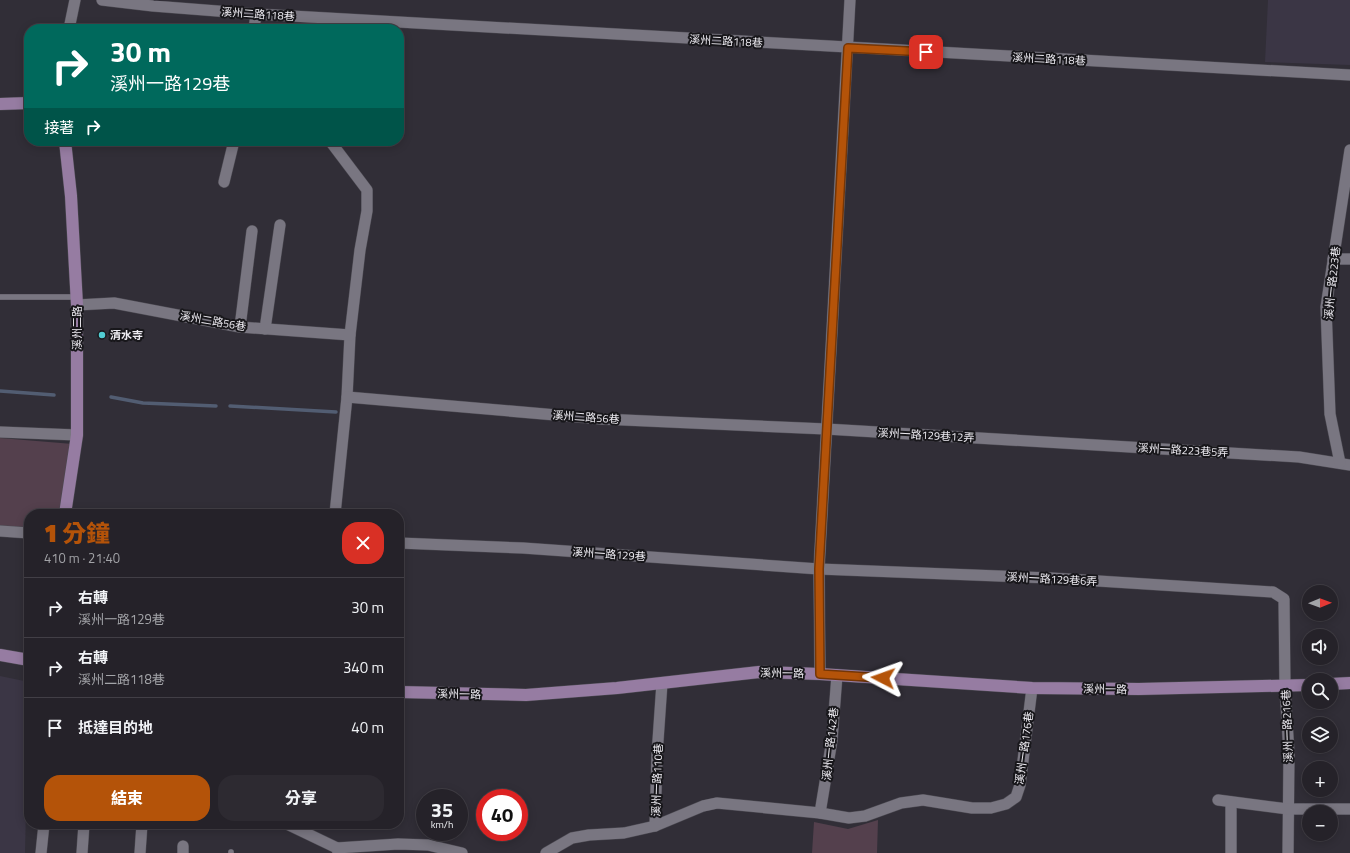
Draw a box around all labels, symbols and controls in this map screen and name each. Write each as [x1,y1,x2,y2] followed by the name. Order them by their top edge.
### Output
[221,3,295,25] street label: 溪州二路118巷
[110,30,171,73] text: 30 m
[689,31,763,51] street label: 溪州二路118巷
[909,35,943,69] pin
[44,40,96,92] icon: right
[915,41,937,63] icon: arrive
[1012,49,1086,69] street label: 溪州二路118巷
[110,70,230,97] text: 溪州一路129巷
[44,116,74,139] text: 接著
[82,116,104,138] icon: right
[1320,246,1344,320] street label: 溪州一路223巷
[69,306,85,350] street label: 溪州二路
[178,307,248,335] street label: 溪州二路56巷
[110,327,143,343] place label: 清水寺
[97,330,107,340] marker: 清水寺
[552,407,620,427] street label: 溪州二路56巷
[877,424,975,446] street label: 溪州一路129巷12弄
[1137,440,1229,460] street label: 溪州一路223巷5弄
[44,515,110,551] text: 1 分鐘
[342,522,384,564] button: close
[572,543,646,565] street label: 溪州一路129巷
[44,548,120,568] text: 410 m · 21:40
[1006,569,1098,589] street label: 溪州一路129巷6弄
[1302,585,1338,621] north arrow
[1302,585,1338,841] map controls
[78,586,108,609] text: 右轉
[351,596,384,619] text: 30 m
[44,597,66,619] icon: right
[78,609,165,629] text: 溪州一路129巷
[1302,629,1338,665] button: sound
[78,646,108,669] text: 右轉
[343,656,384,679] text: 340 m
[44,657,66,679] icon: right
[862,657,904,699] position arrow
[760,665,804,681] street label: 溪州一路
[78,669,165,689] text: 溪州二路118巷
[1302,673,1338,709] button: search
[1083,681,1127,697] street label: 溪州一路
[437,686,481,702] street label: 溪州一路
[1278,689,1296,763] street label: 溪州一路216巷
[818,707,842,781] street label: 溪州一路142巷
[1011,711,1037,785] street label: 溪州一路176巷
[78,716,153,739] text: 抵達目的地
[351,716,384,739] text: 40 m
[44,717,66,739] icon: arrive
[1302,717,1338,753] button: layers
[648,743,666,817] street label: 溪州一路110巷
[1302,761,1338,797] button: +
[44,775,210,821] button: 結束
[218,775,384,821] button: 分享
[476,789,528,841] speed limit sign: 40
[431,794,453,825] text: 35
[1302,805,1338,841] button: −
[431,817,453,832] text: km/h

